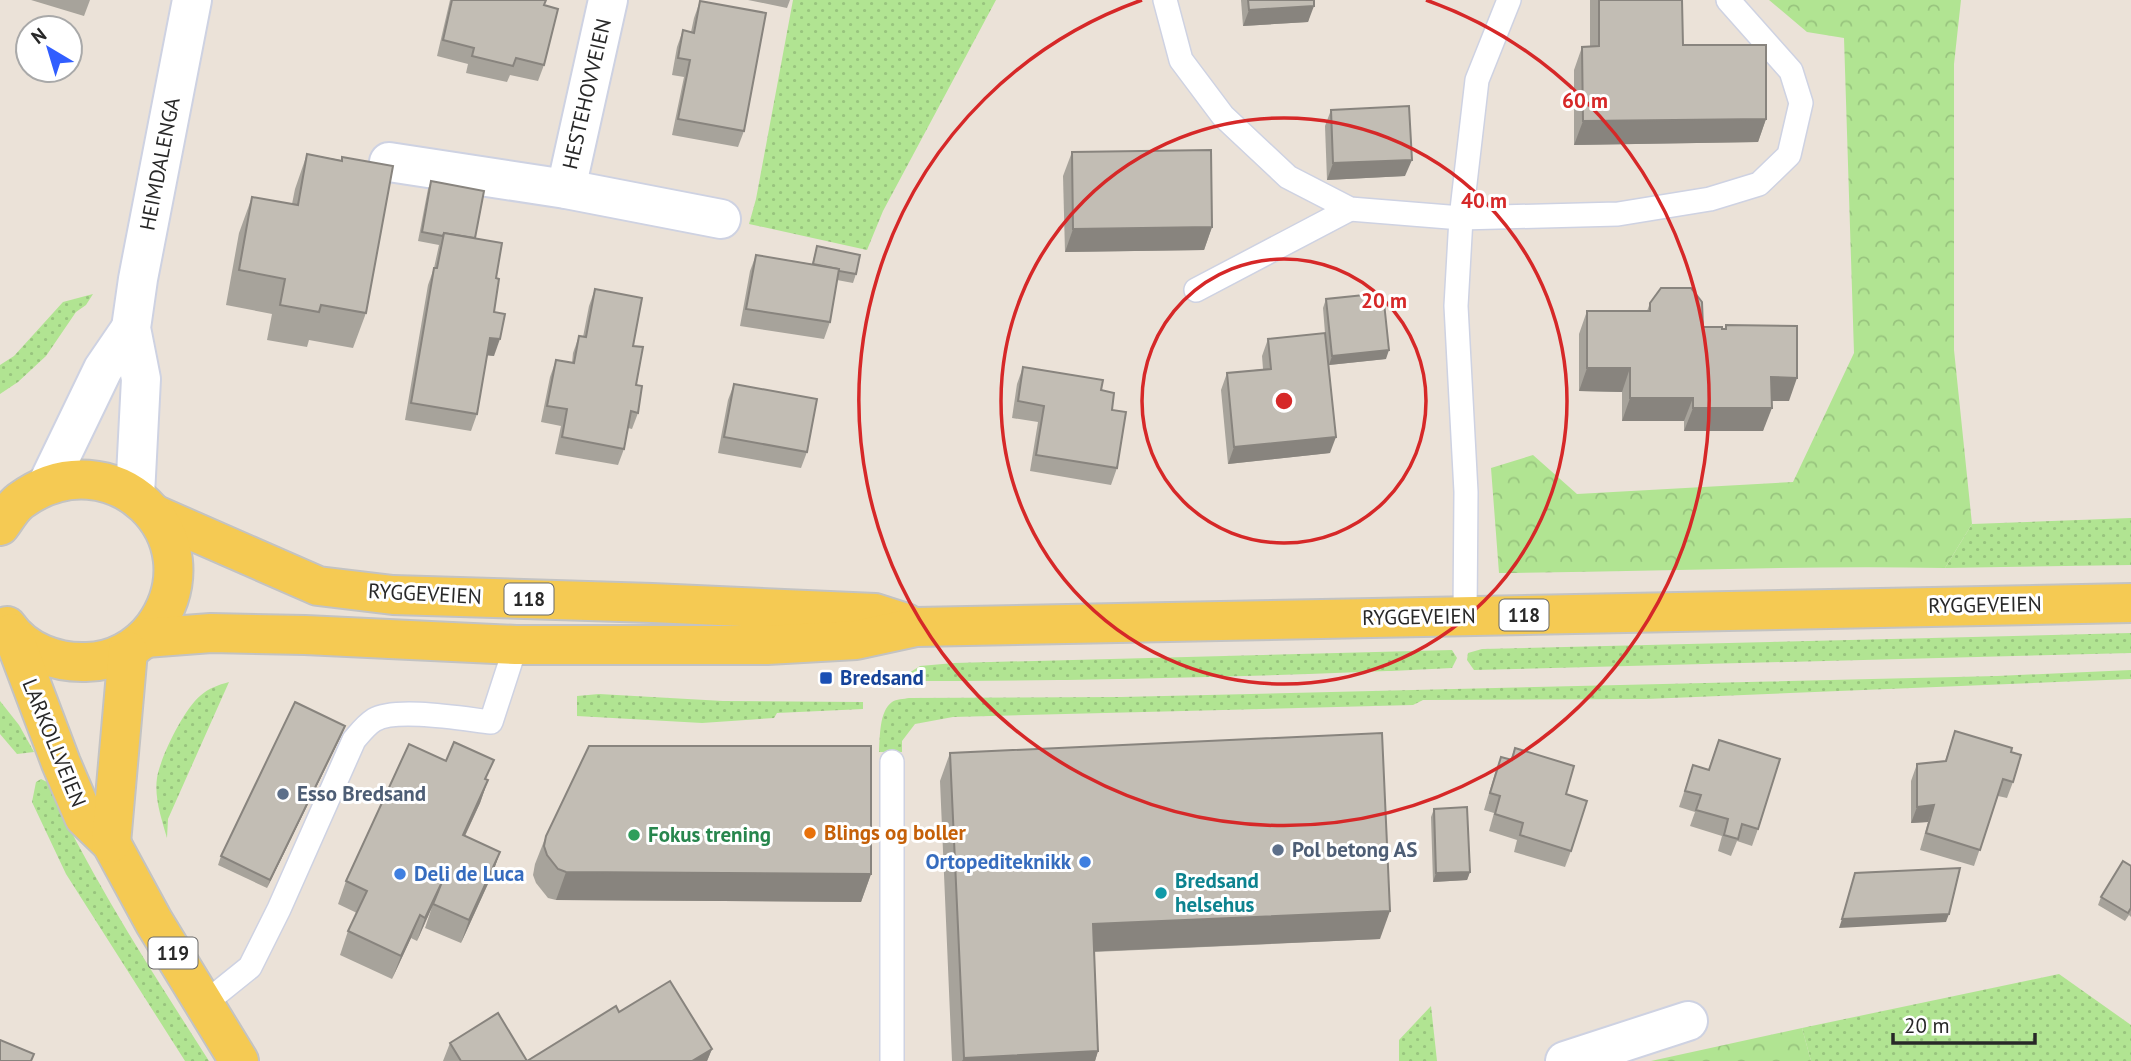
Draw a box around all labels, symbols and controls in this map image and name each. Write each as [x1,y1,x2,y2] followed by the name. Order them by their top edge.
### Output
[14,14,84,84] north arrow
[556,16,617,172] street label: HESTEHOVVEIEN
[26,22,51,49] text: N
[1562,87,1608,114] text: 60 m
[133,94,186,233] street label: HEIMDALENGA
[1461,187,1507,214] text: 40 m
[1361,287,1407,314] text: 20 m
[1272,389,1296,413] centre of rings
[368,577,483,610] street label: RYGGEVEIEN
[504,584,554,614] road number: 118
[1928,590,2042,619] street label: RYGGEVEIEN
[1500,600,1548,630] road number: 118
[1362,602,1476,631] street label: RYGGEVEIEN
[840,664,924,691] place label: Bredsand
[818,670,834,686] marker: Bredsand
[16,675,92,811] street label: LARKOLLVEIEN
[297,780,426,807] place label: Esso Bredsand
[275,786,291,802] marker: Esso Bredsand
[824,819,967,846] place label: Blings og boller
[648,821,771,848] place label: Fokus trening
[802,825,818,841] marker: Blings og boller
[626,827,642,843] marker: Fokus trening
[1292,836,1417,863] place label: Pol betong AS
[1270,842,1286,858] marker: Pol betong AS
[926,848,1072,875] place label: Ortopediteknikk
[1077,854,1093,870] marker: Ortopediteknikk
[414,860,524,887] place label: Deli de Luca
[392,866,408,882] marker: Deli de Luca
[1175,867,1259,918] place label: Bredsand helsehus
[1153,885,1169,901] marker: Bredsand helsehus
[148,937,198,968] road number: 119
[1893,1002,2035,1046] scale bar
[1904,1012,1950,1039] text: 20 m

